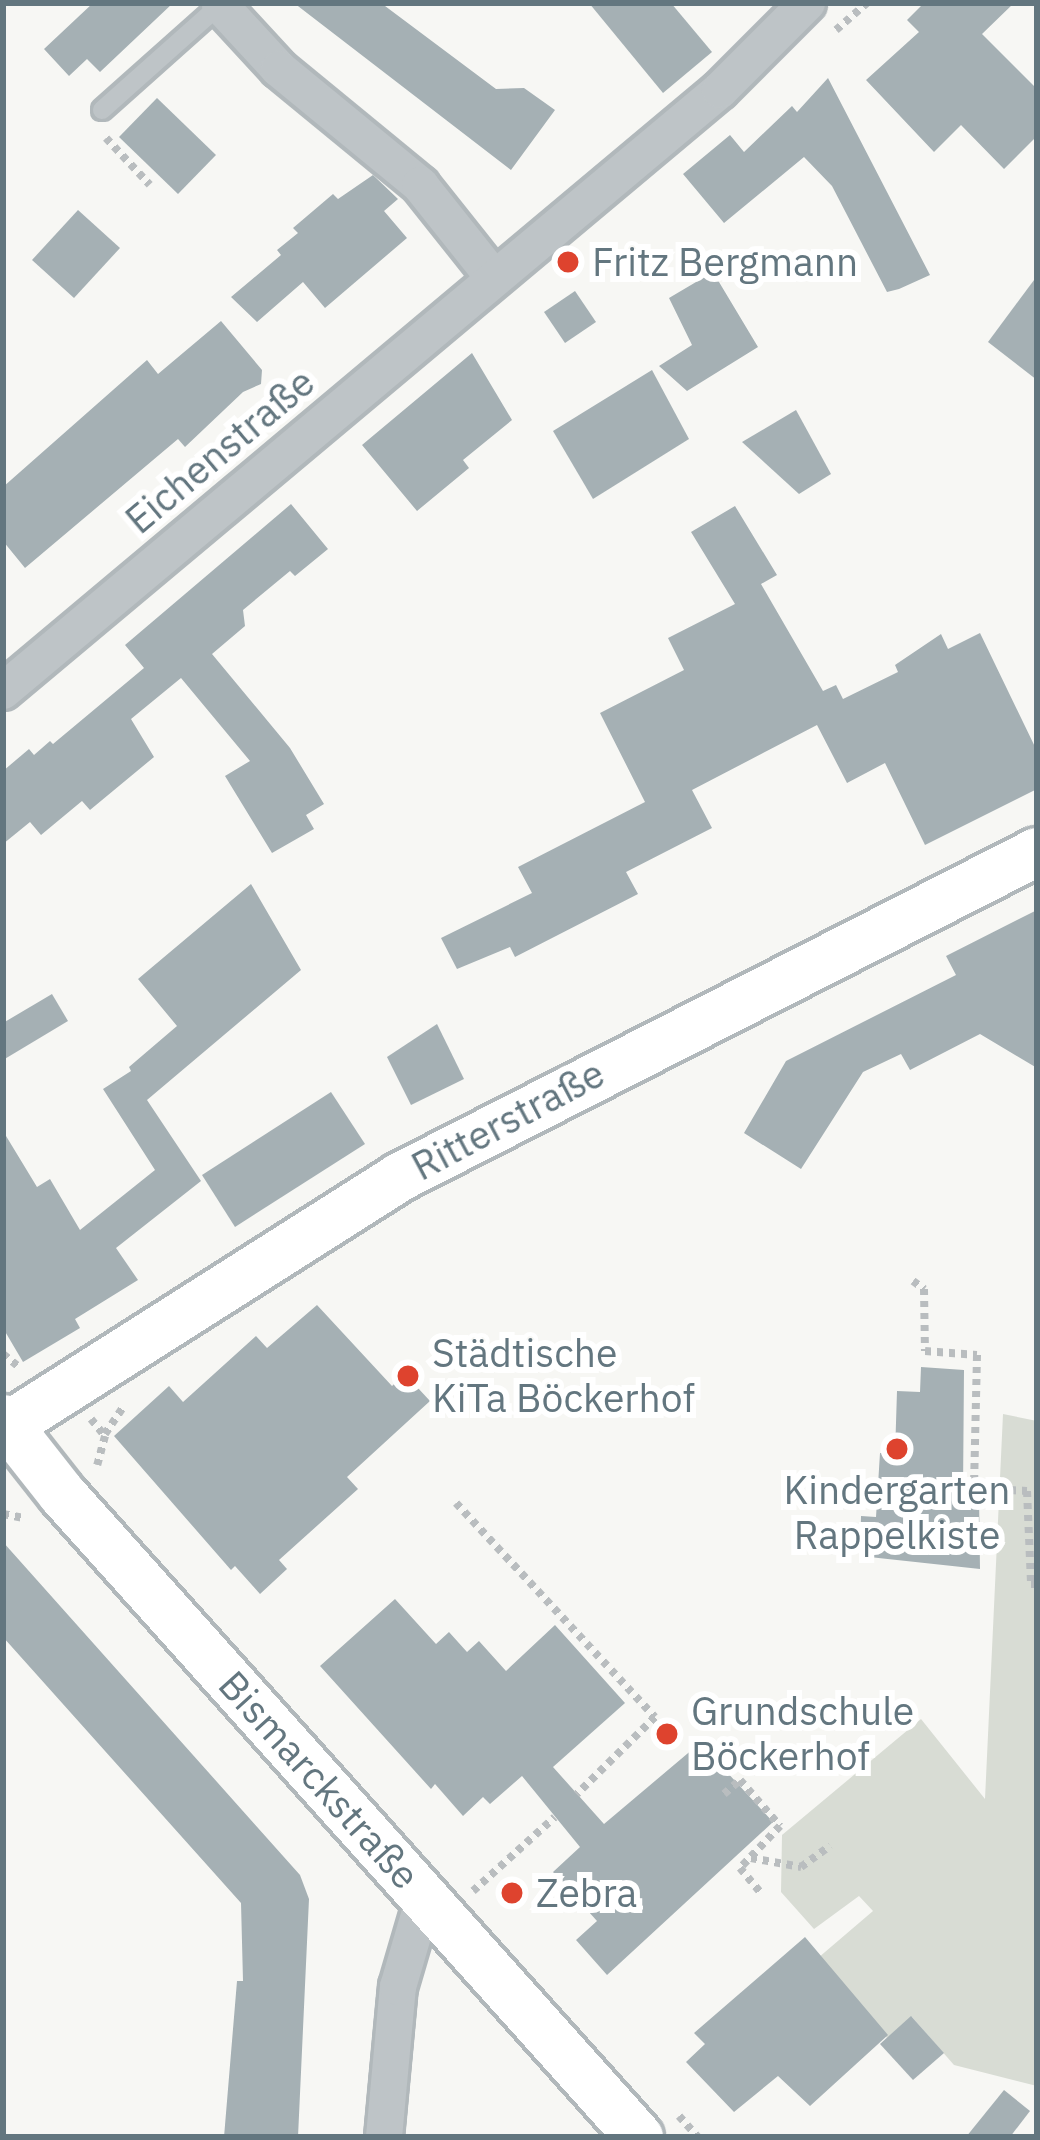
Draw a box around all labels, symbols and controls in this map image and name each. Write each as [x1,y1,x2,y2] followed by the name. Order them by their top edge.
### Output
[592,239,858,285] place label: Fritz Bergmann
[555,249,581,275] marker: Fritz Bergmann
[116,359,324,543] street label: Eichenstraße
[404,1050,612,1190] street label: Ritterstraße
[432,1331,695,1422] place label: Städtische KiTa Böckerhof
[395,1363,421,1389] marker: Städtische KiTa Böckerhof
[884,1436,910,1462] marker: Kindergarten Rappelkiste
[784,1468,1010,1559] place label: Kindergarten Rappelkiste
[209,1662,429,1898] street label: Bismarckstraße
[691,1689,914,1780] place label: Grundschule Böckerhof
[654,1721,680,1747] marker: Grundschule Böckerhof
[536,1870,637,1916] place label: Zebra
[499,1880,525,1906] marker: Zebra

